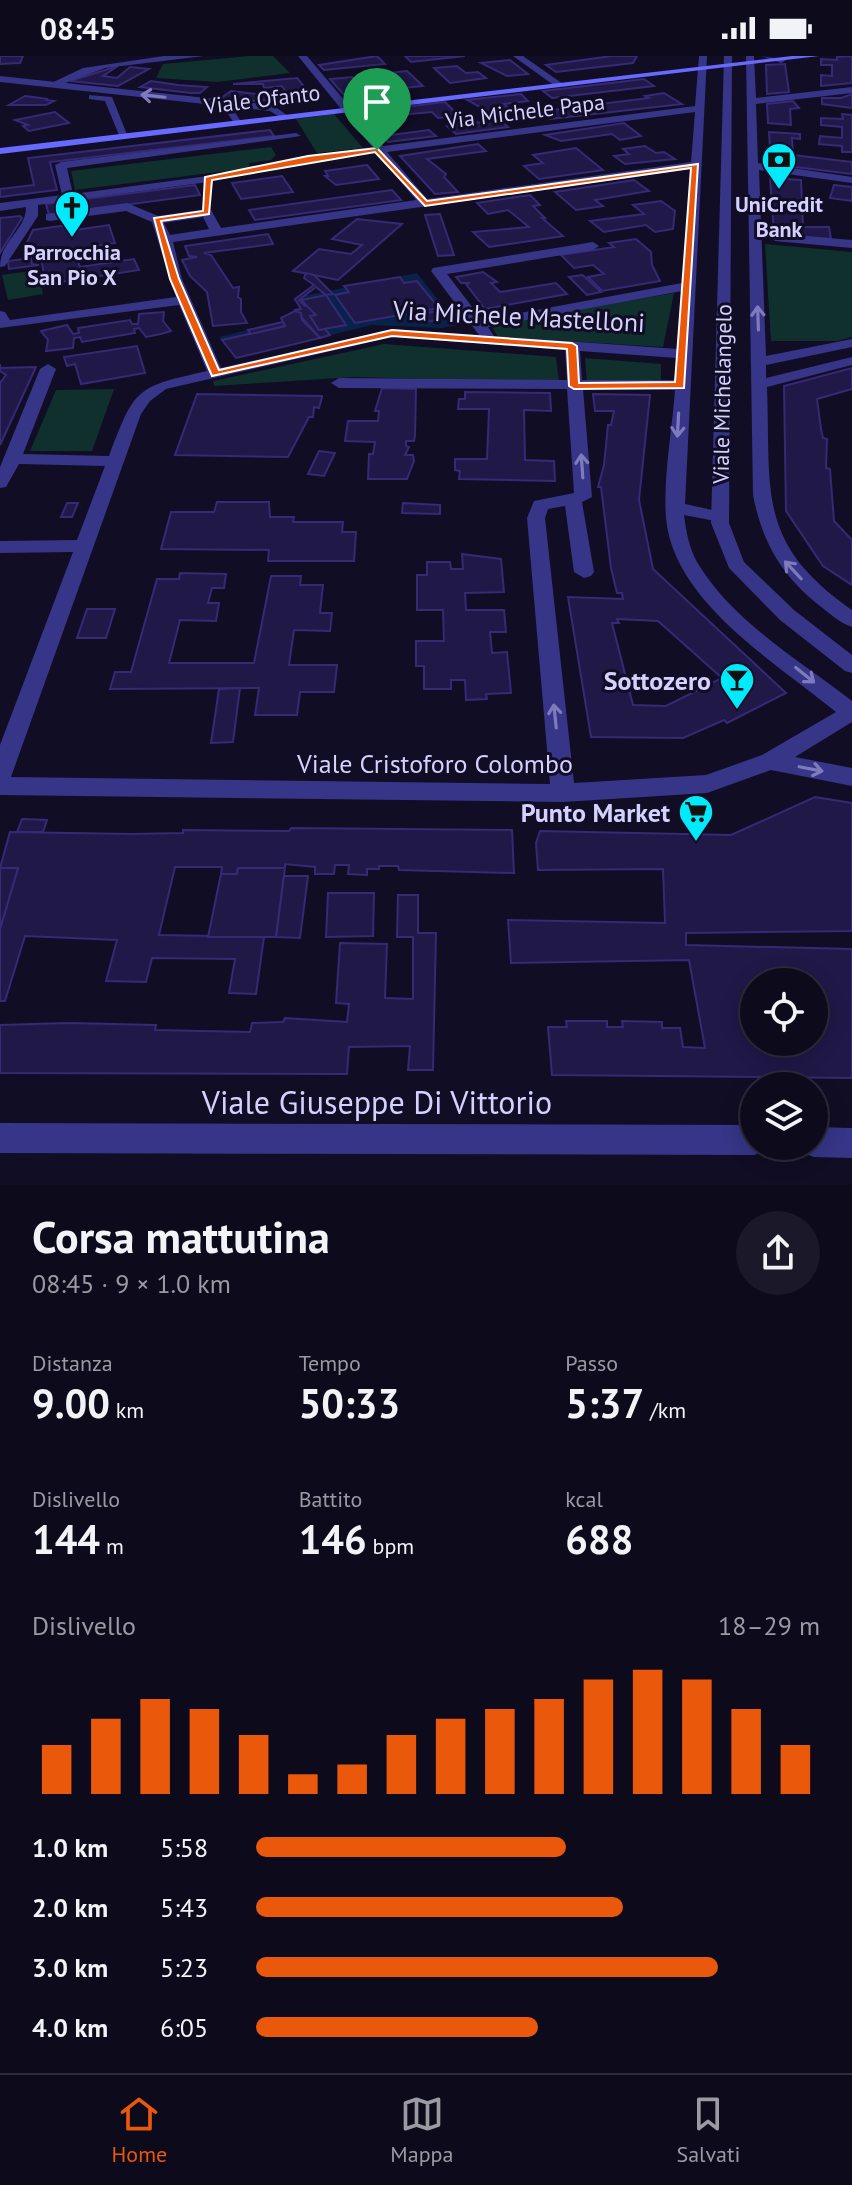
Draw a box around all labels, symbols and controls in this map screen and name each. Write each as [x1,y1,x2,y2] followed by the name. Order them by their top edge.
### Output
[40,9,116,48] text: 08:45
[343,68,411,150] pin
[201,78,322,120] street label: Viale Ofanto
[355,80,399,124] icon: arrive
[443,87,606,135] street label: Via Michele Papa
[140,88,167,103] one-way arrow
[760,141,798,191] bank icon: UniCredit Bank
[53,189,91,239] church icon: Parrocchia San Pio X
[735,190,823,243] place label: UniCredit Bank
[23,238,121,291] place label: Parrocchia San Pio X
[391,293,646,339] street label: Via Michele Mastelloni
[706,304,738,485] street label: Viale Michelangelo
[750,305,766,332] one-way arrow
[671,411,686,438] one-way arrow
[574,453,589,480] one-way arrow
[783,560,802,580] one-way arrow
[718,661,756,711] bar icon: Sottozero
[604,664,711,697] place label: Sottozero
[794,666,815,684] one-way arrow
[547,703,562,730] one-way arrow
[296,747,573,780] street label: Viale Cristoforo Colombo
[798,762,823,777] one-way arrow
[677,793,715,843] supermarket icon: Punto Market
[521,796,670,829] place label: Punto Market
[740,968,828,1160] map controls
[740,968,828,1056] button: locate
[740,1072,828,1160] button: layers
[201,1081,552,1123] street label: Viale Giuseppe Di Vittorio
[32,1208,330,1265] text: Corsa mattutina
[736,1211,820,1295] button: share
[32,1267,231,1300] text: 08:45 · 9 × 1.0 km
[32,1349,113,1377] text: Distanza
[299,1349,361,1377] text: Tempo
[565,1349,618,1377] text: Passo
[32,1377,110,1429] text: 9.00
[299,1377,400,1429] text: 50:33
[565,1377,644,1429] text: 5:37
[110,1396,144,1424] text: km
[644,1396,686,1424] text: /km
[32,1485,120,1513] text: Dislivello
[299,1485,362,1513] text: Battito
[565,1485,603,1513] text: kcal
[32,1513,100,1565] text: 144
[299,1513,367,1565] text: 146
[565,1513,633,1565] text: 688
[100,1532,124,1560] text: m
[367,1532,414,1560] text: bpm
[32,1609,136,1642] text: Dislivello
[718,1609,820,1642] text: 18–29 m
[32,1831,108,1864] text: 1.0 km
[160,1831,208,1864] text: 5:58
[32,1891,108,1924] text: 2.0 km
[160,1891,208,1924] text: 5:43
[32,1951,108,1984] text: 3.0 km
[160,1951,208,1984] text: 5:23
[32,2011,108,2044] text: 4.0 km
[160,2011,208,2044] text: 6:05
[112,2092,167,2168] tab: Home
[390,2092,453,2168] tab: Mappa
[677,2092,740,2168] tab: Salvati

